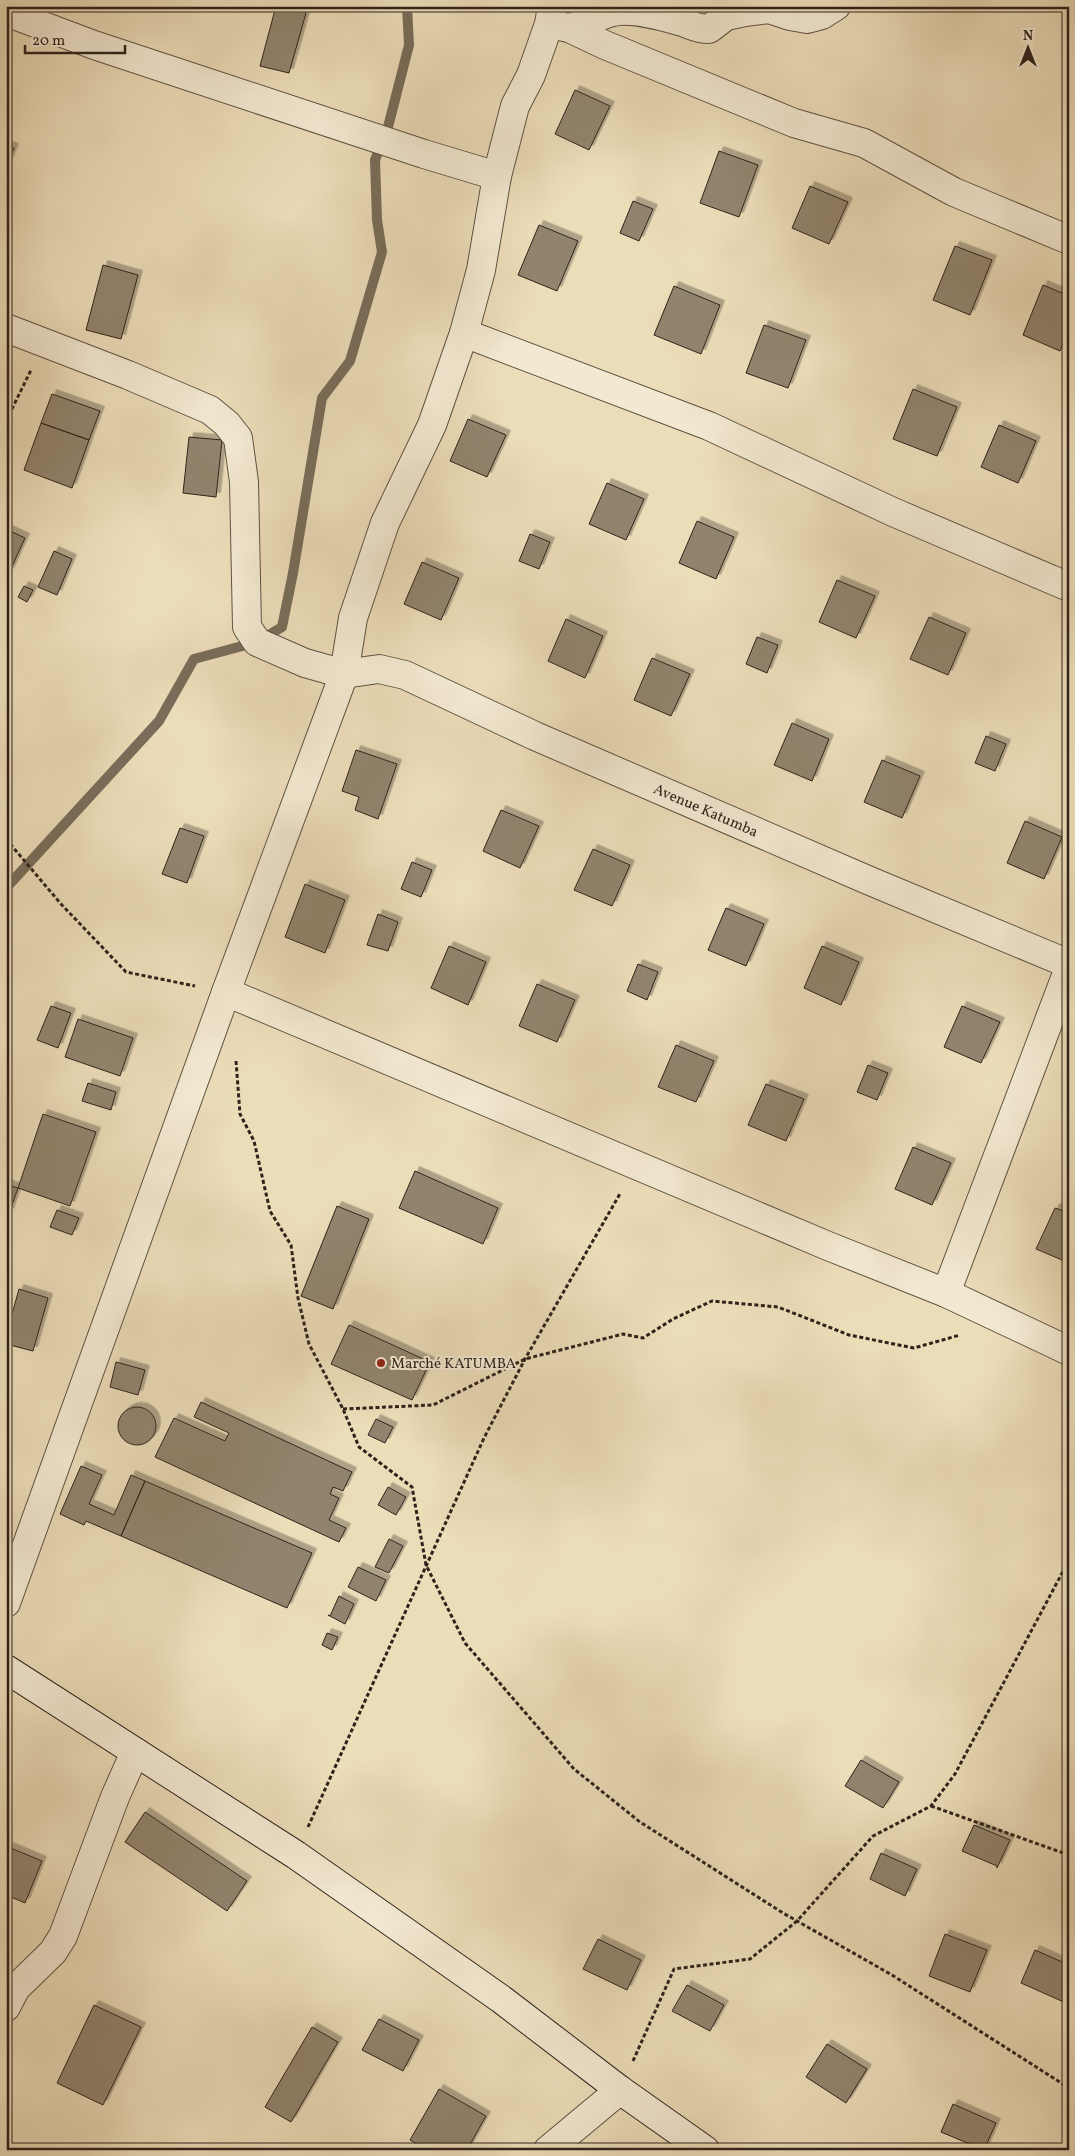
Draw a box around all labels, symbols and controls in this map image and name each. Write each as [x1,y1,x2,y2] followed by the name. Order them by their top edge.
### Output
[25,22,125,54] scale bar
[1002,22,1052,72] north arrow
[1023,27,1033,46] text: N
[32,31,65,52] text: 20 m
[650,779,761,843] street label: Avenue Katumba
[391,1354,517,1375] place label: Marché KATUMBA
[375,1357,387,1369] marker: Marché KATUMBA

